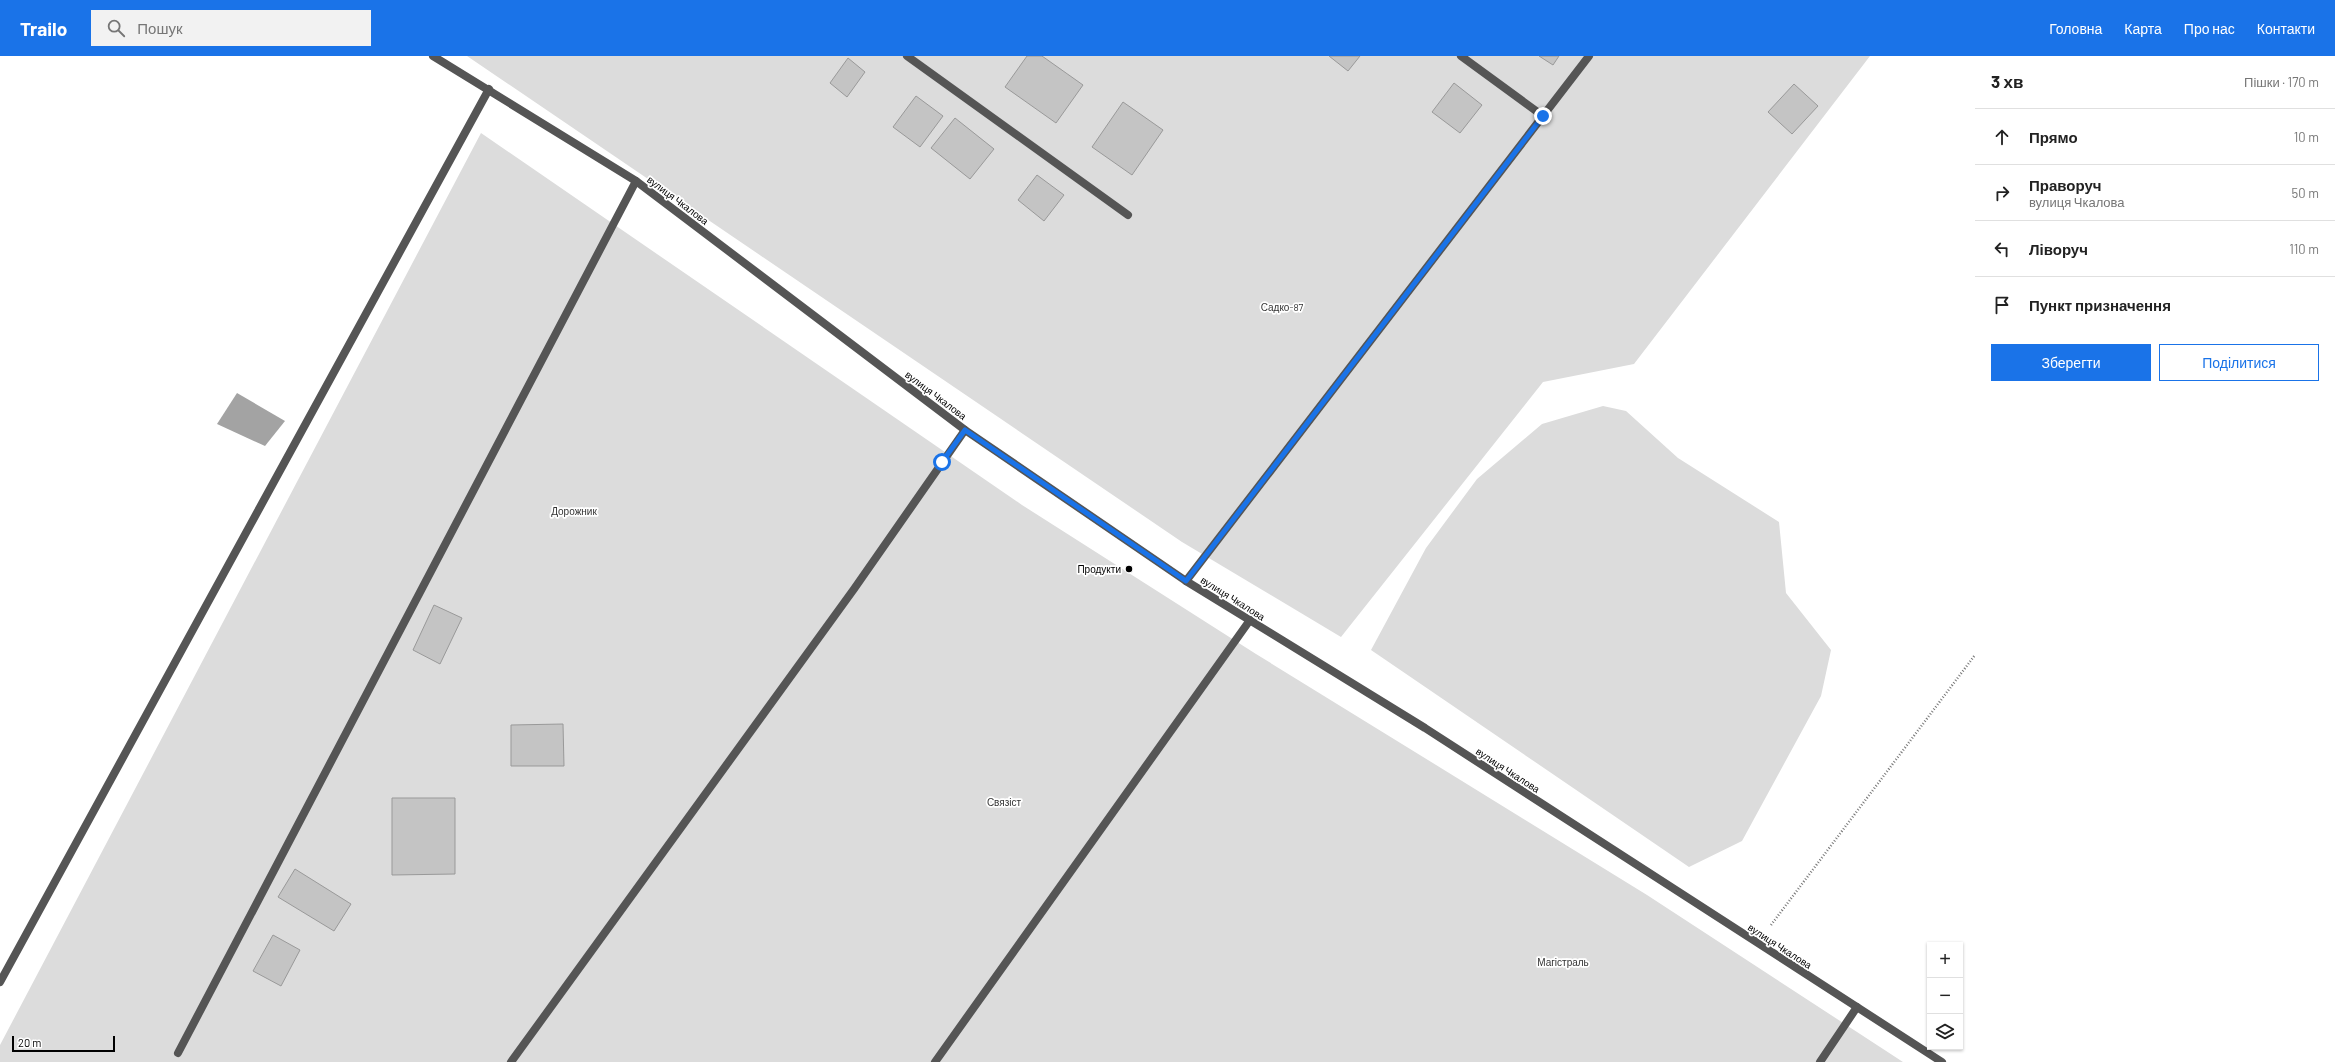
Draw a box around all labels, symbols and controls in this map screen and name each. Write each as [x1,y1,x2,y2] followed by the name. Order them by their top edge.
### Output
[91,10,371,46] search box
[20,17,67,40] text: Trailo
[105,17,127,39] icon: search
[137,19,183,37] text: Пошук
[2049,20,2102,37] text: Головна
[2124,20,2162,37] text: Карта
[2184,20,2235,37] text: Про нас
[2257,20,2315,37] text: Контакти
[1991,71,2024,91] text: 3 хв
[2244,74,2319,90] text: Пішки · 170 m
[1534,107,1552,125] route end
[1991,126,2013,148] icon: ahead
[2029,128,2078,146] text: Прямо
[2294,129,2319,145] text: 10 m
[645,173,711,227] street label: вулиця Чкалова
[2029,176,2102,194] text: Праворуч
[1991,182,2013,204] icon: right
[2292,185,2319,201] text: 50 m
[2029,194,2125,210] text: вулиця Чкалова
[1991,238,2013,260] icon: left
[2029,240,2088,258] text: Ліворуч
[2289,241,2319,257] text: 110 m
[1991,294,2013,316] icon: arrive
[2029,296,2171,314] text: Пункт призначення
[1261,301,1304,313] park label: Садко-87
[1991,344,2151,381] button: Зберегти
[2159,344,2319,381] button: Поділитися
[903,368,969,422] street label: вулиця Чкалова
[933,453,951,471] route start
[551,505,597,517] park label: Дорожник
[1077,563,1121,575] place label: Продукти
[1124,564,1134,574] marker: Продукти
[1199,573,1268,623] street label: вулиця Чкалова
[1474,745,1542,795] street label: вулиця Чкалова
[987,796,1022,808] park label: Связіст
[1746,921,1814,971] street label: вулиця Чкалова
[1927,942,1963,1050] map controls
[1927,942,1963,978] button: +
[1537,956,1589,968] park label: Магістраль
[1927,978,1963,1014] button: −
[1927,1014,1963,1050] button: layers
[12,1034,115,1053] scale bar
[18,1036,41,1049] text: 20 m

